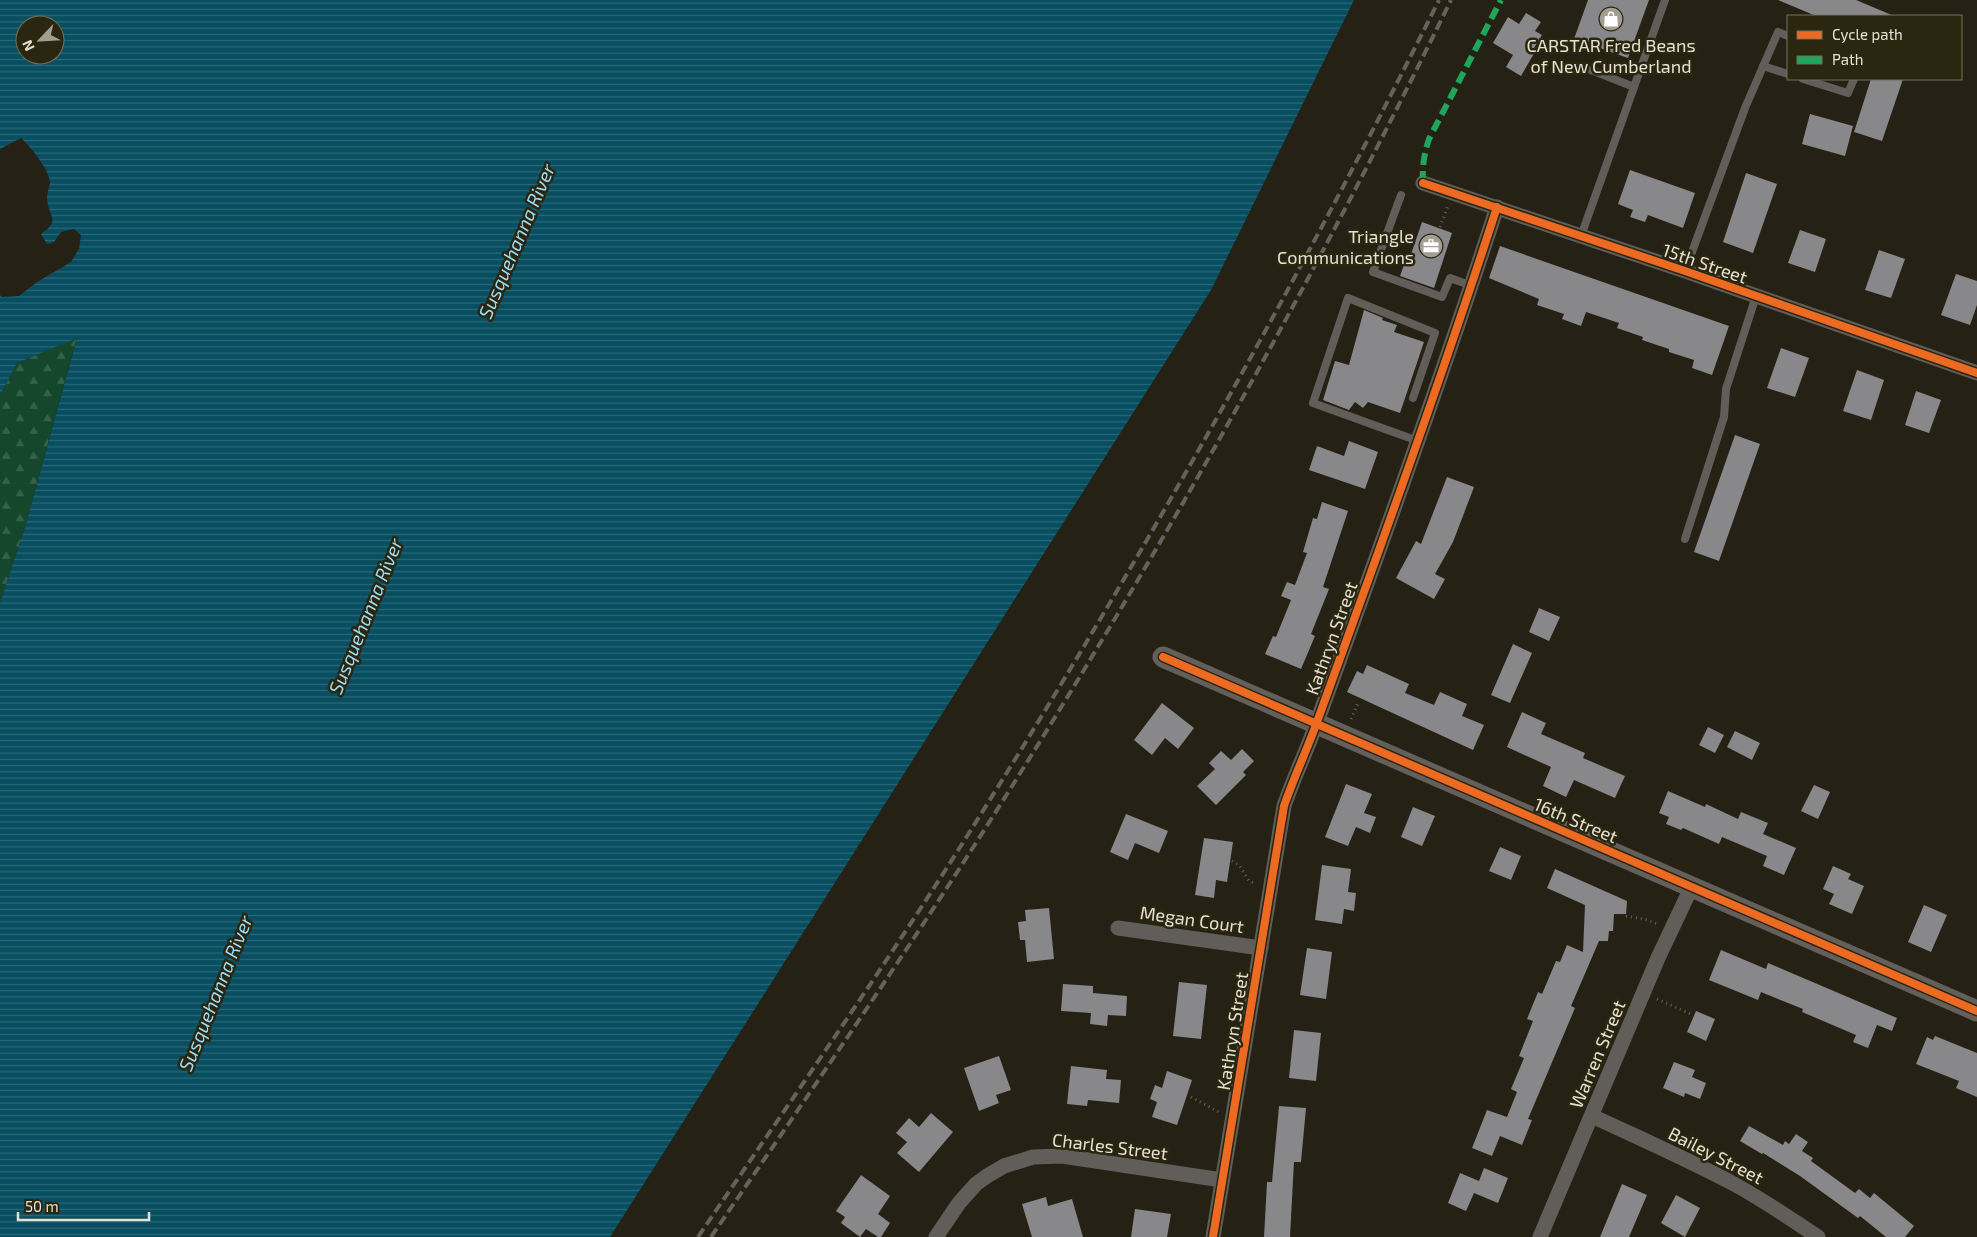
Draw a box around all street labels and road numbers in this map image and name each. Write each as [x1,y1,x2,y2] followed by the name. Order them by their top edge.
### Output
[1660,238,1750,288] street label: 15th Street
[1300,578,1362,698] street label: Kathryn Street
[1531,793,1621,848] street label: 16th Street
[1139,901,1245,937] street label: Megan Court
[1212,970,1252,1092] street label: Kathryn Street
[1564,997,1630,1111] street label: Warren Street
[1665,1122,1767,1188] street label: Bailey Street
[1051,1128,1169,1164] street label: Charles Street

